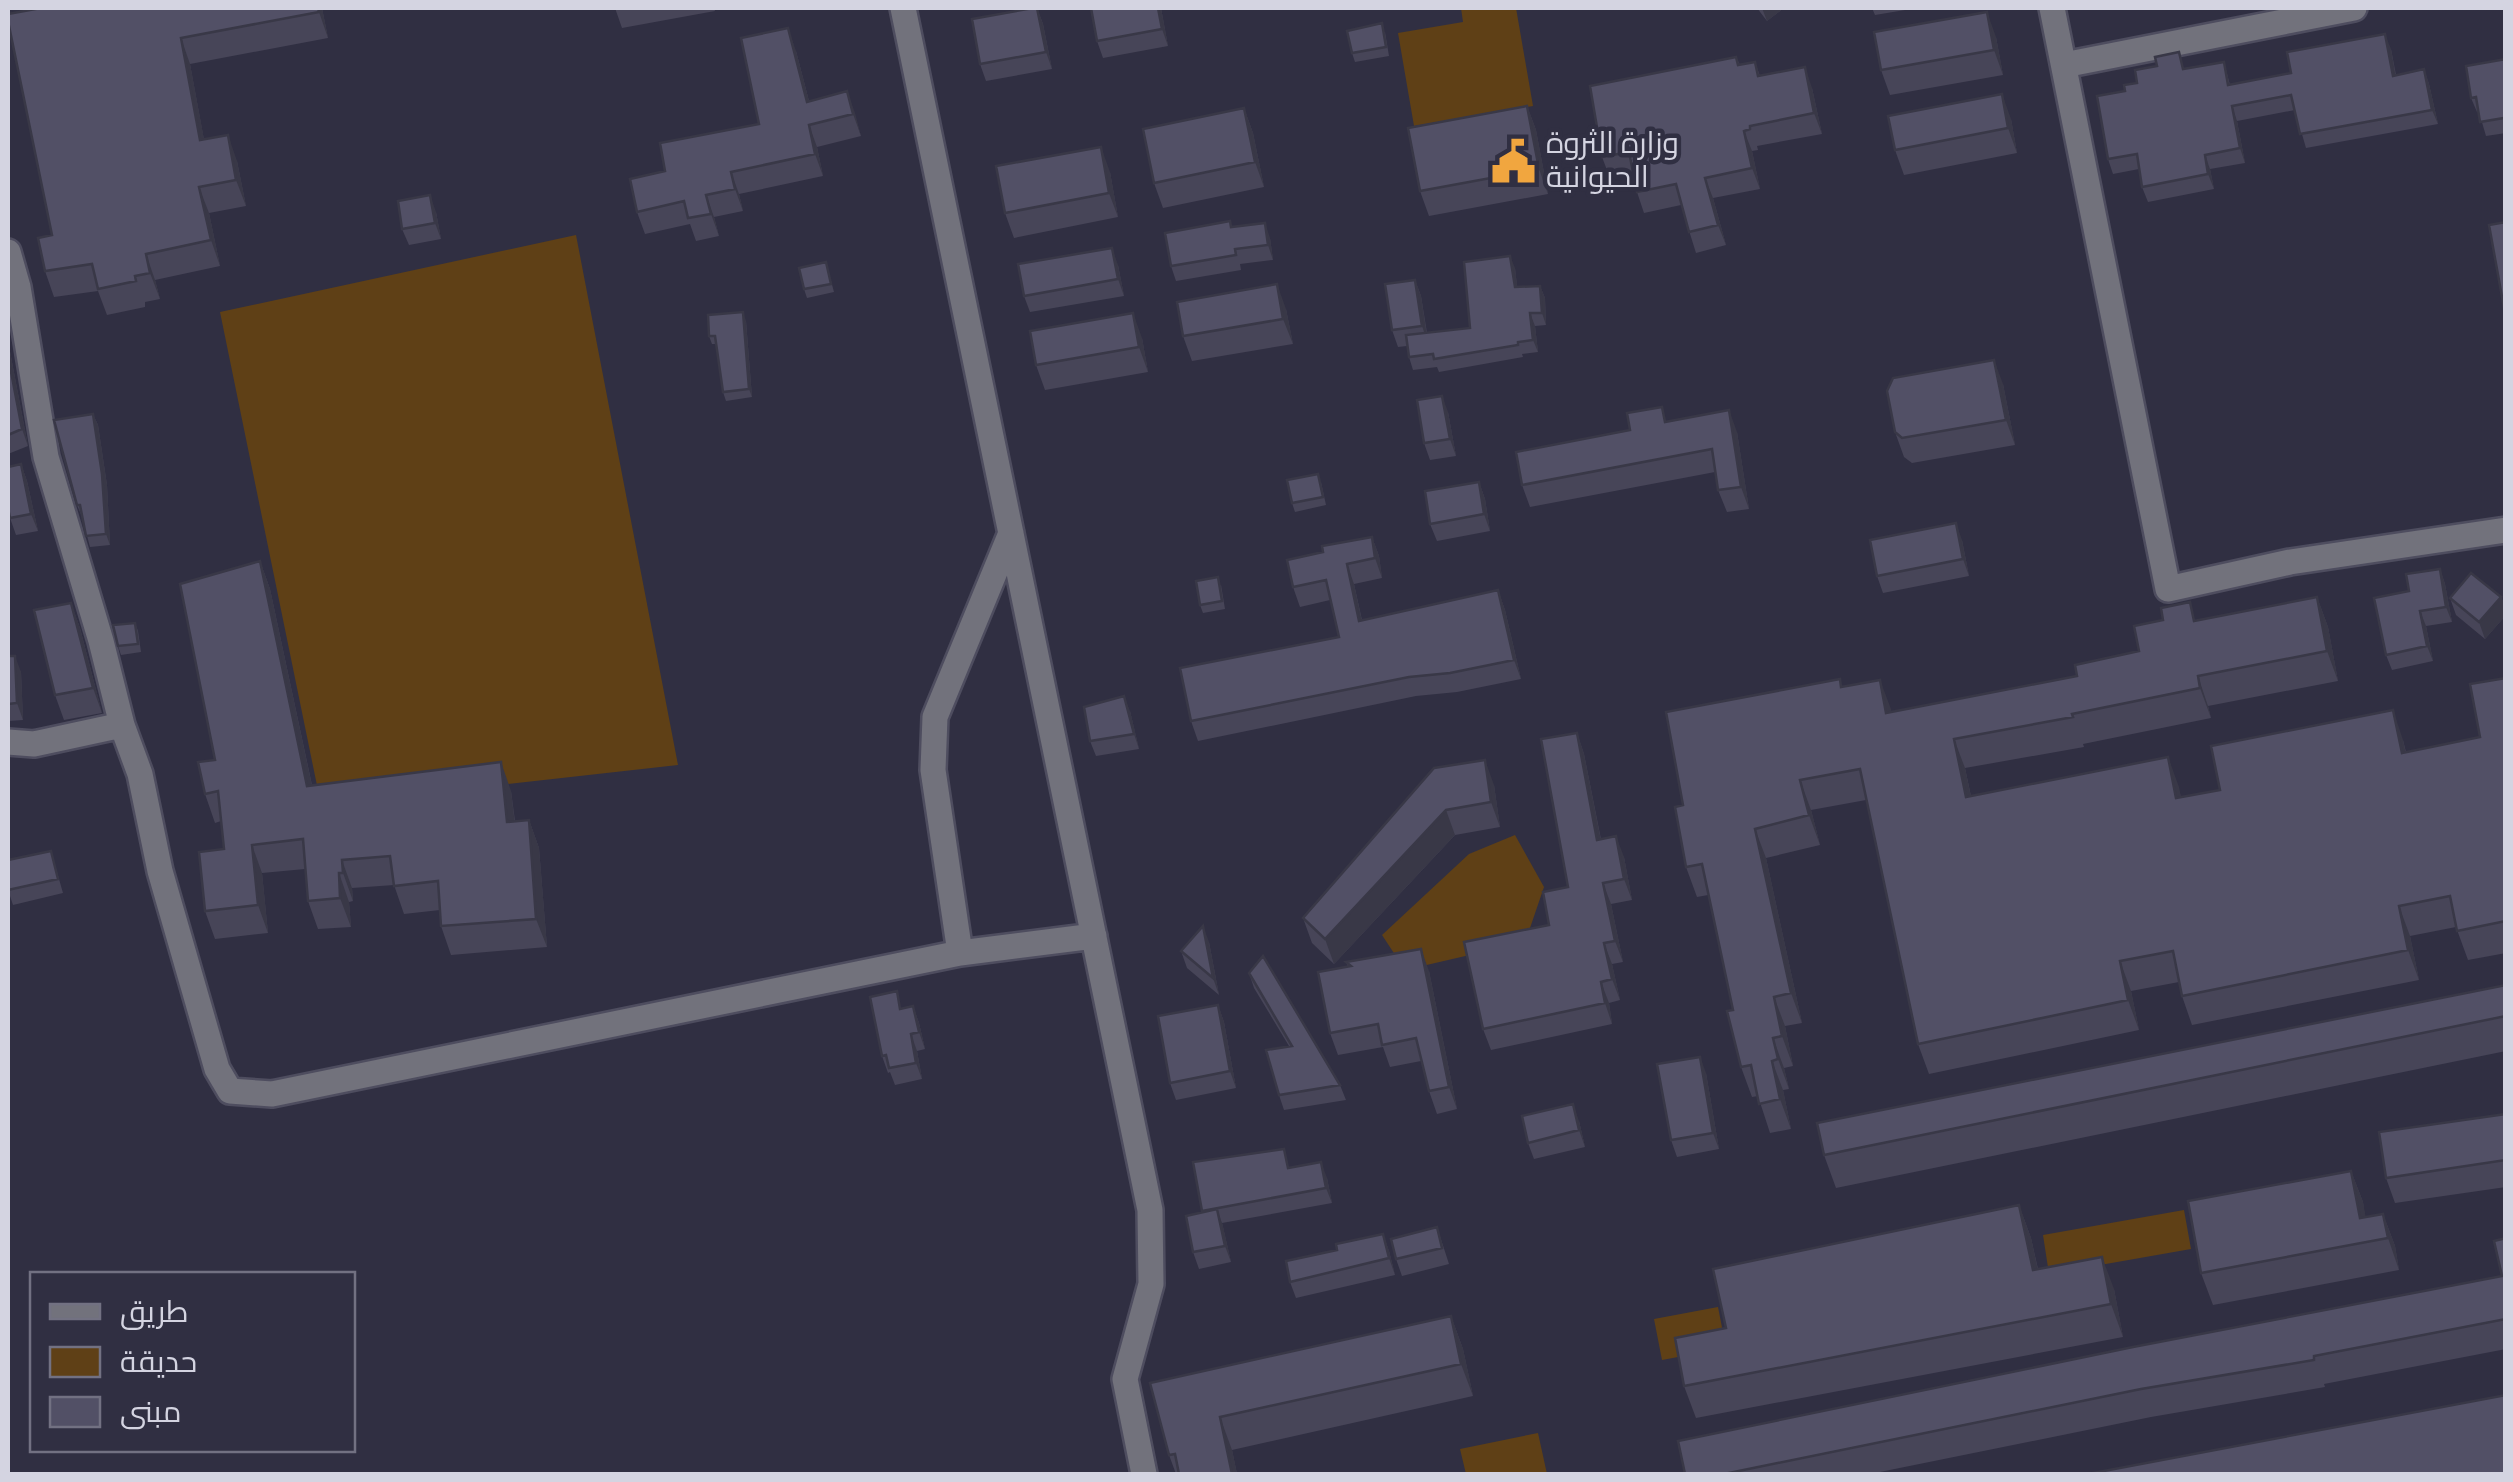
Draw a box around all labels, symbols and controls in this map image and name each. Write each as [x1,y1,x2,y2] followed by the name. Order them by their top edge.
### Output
[1546,127,1679,198] place label: وزارة الثروة الحيوانية
[1489,138,1537,186] public building icon: وزارة الثروة الحيوانية
[30,1272,355,1452] legend
[120,1296,189,1333] text: طريق
[120,1346,197,1383] text: حديقة
[120,1396,181,1433] text: مبنى

